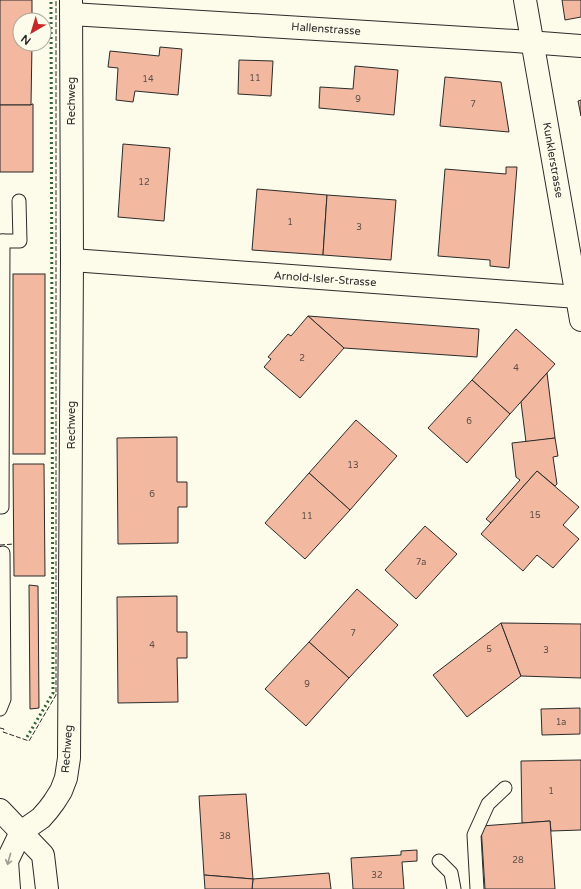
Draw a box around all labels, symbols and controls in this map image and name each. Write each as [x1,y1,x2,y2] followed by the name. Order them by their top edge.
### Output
[12,12,52,52] north arrow
[291,20,361,38] street label: Hallenstrasse
[19,32,34,47] text: N
[249,73,261,84] house number: 11
[142,74,154,85] house number: 14
[65,77,78,125] street label: Rechweg
[355,94,361,105] house number: 9
[470,99,476,110] house number: 7
[540,121,566,199] street label: Kunklerstrasse
[138,177,150,188] house number: 12
[287,217,293,228] house number: 1
[356,222,362,233] house number: 3
[273,269,377,289] street label: Arnold-Isler-Strasse
[299,353,305,364] house number: 2
[513,363,519,374] house number: 4
[65,401,78,449] street label: Rechweg
[466,416,472,427] house number: 6
[347,460,359,471] house number: 13
[149,489,155,500] house number: 6
[529,510,541,521] house number: 15
[301,511,313,522] house number: 11
[416,557,426,568] house number: 7a
[350,628,356,639] house number: 7
[149,640,155,651] house number: 4
[486,644,492,655] house number: 5
[543,645,549,656] house number: 3
[304,679,310,690] house number: 9
[556,717,566,728] house number: 1a
[59,724,75,774] street label: Rechweg
[548,786,554,797] house number: 1
[219,831,231,842] house number: 38
[5,853,12,866] one-way arrow
[512,855,524,866] house number: 28
[371,870,383,881] house number: 32

